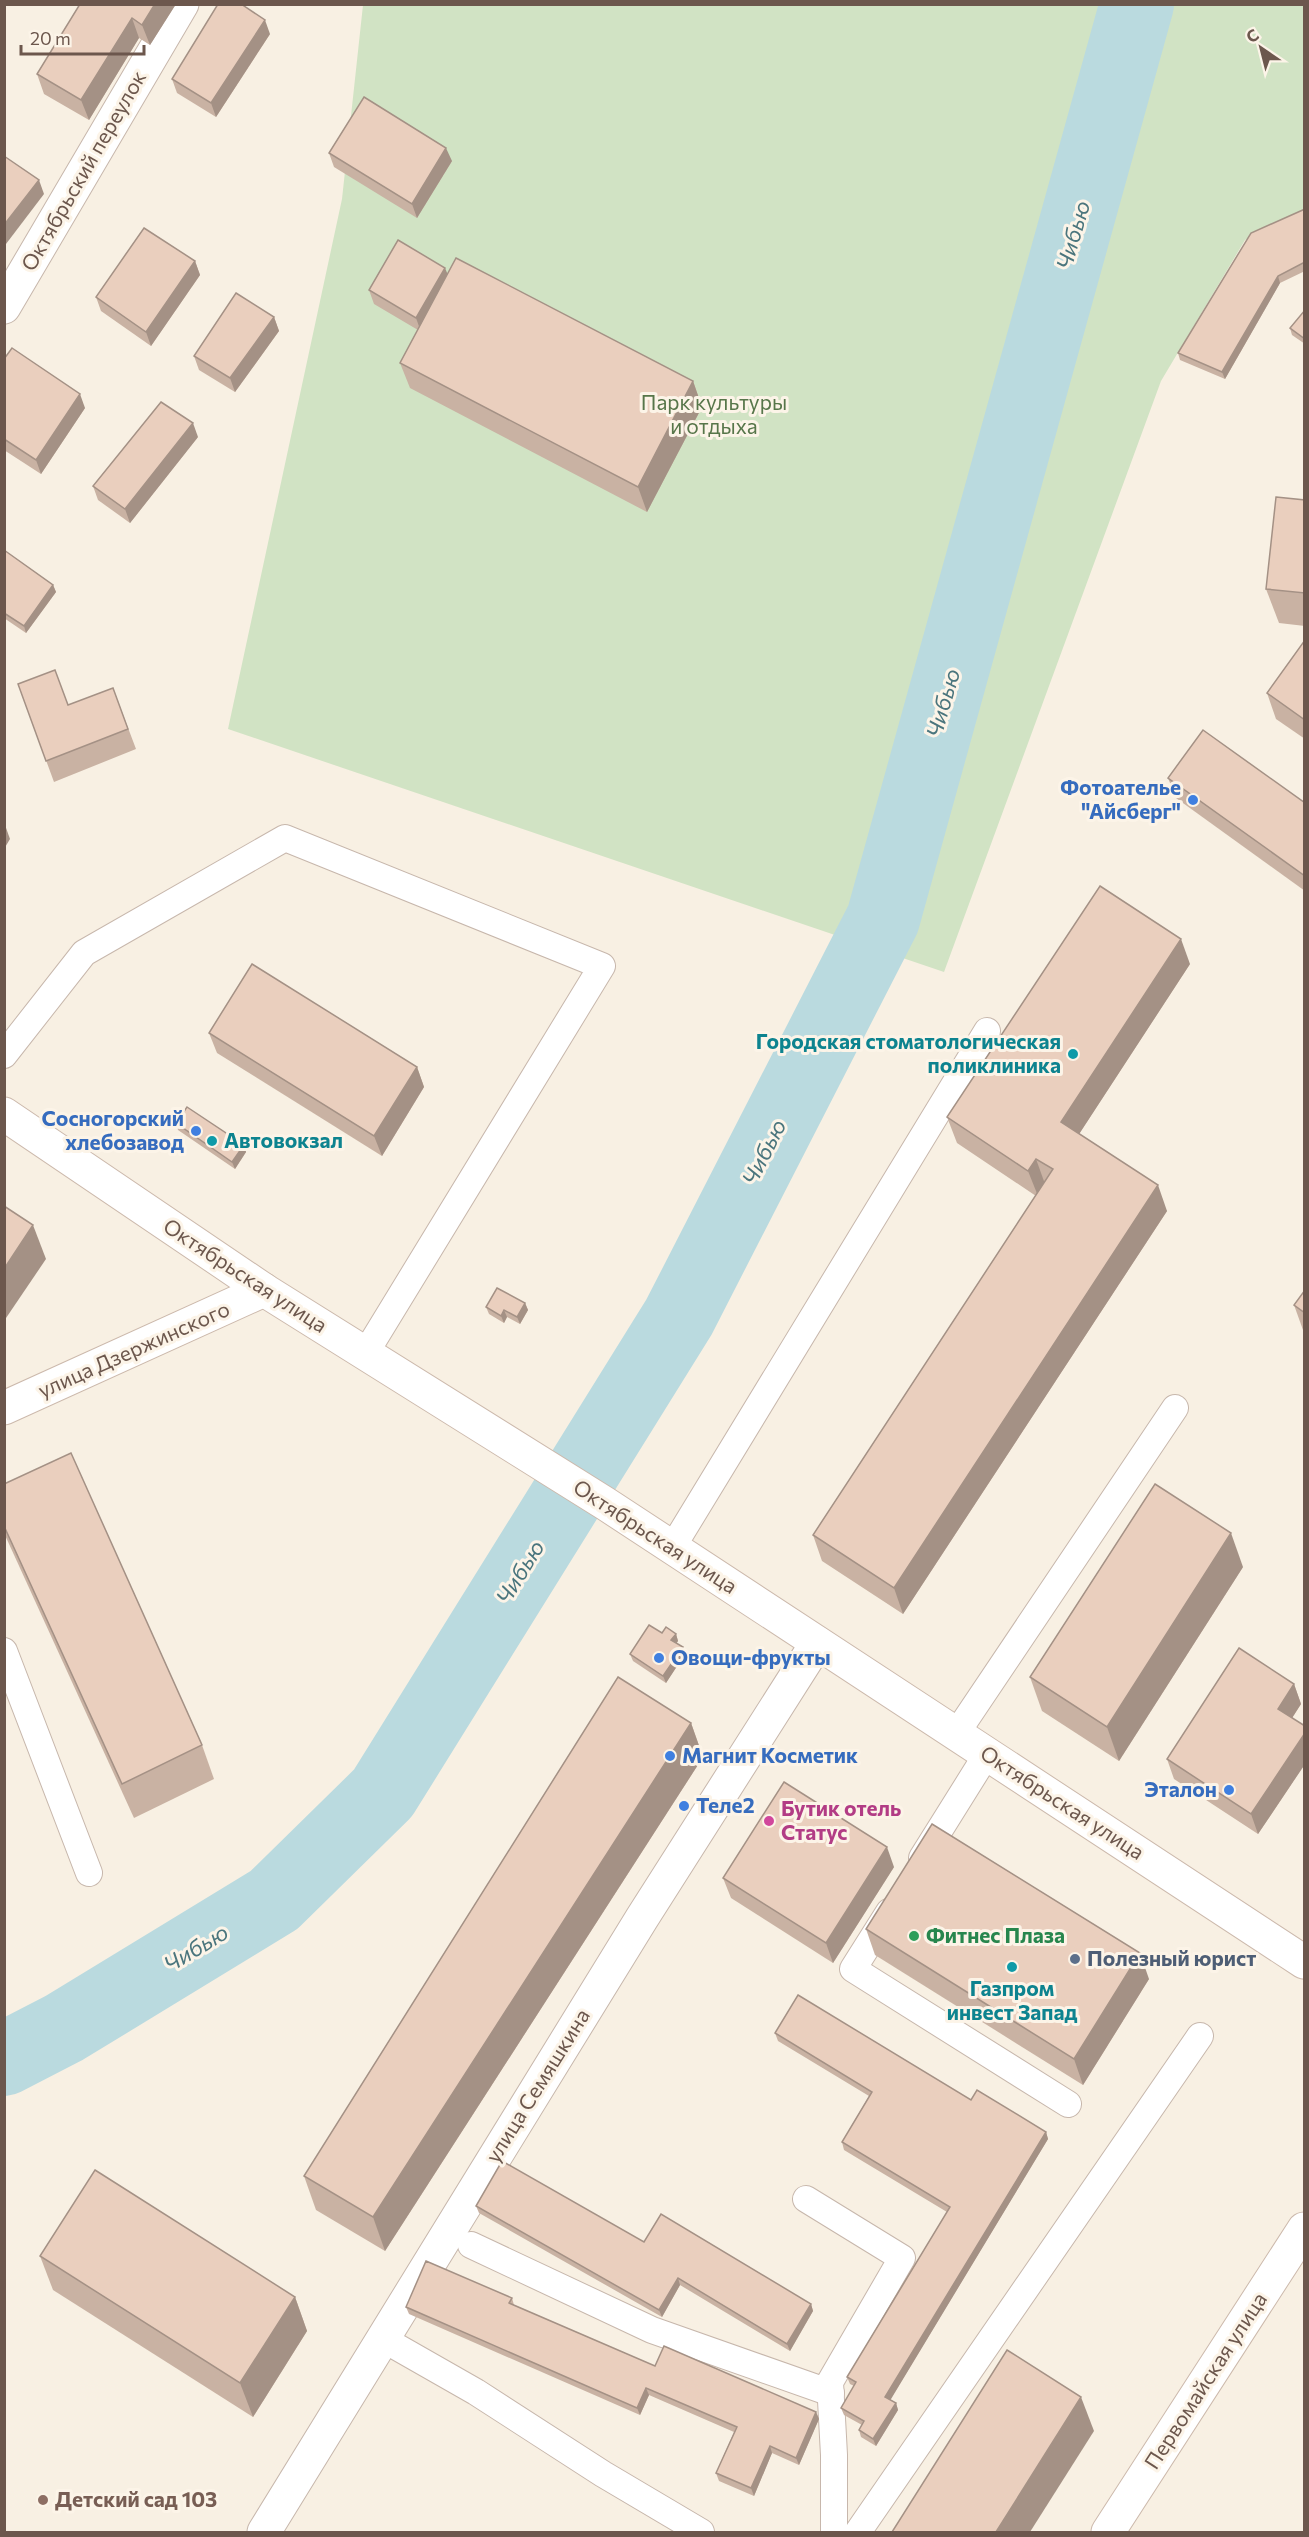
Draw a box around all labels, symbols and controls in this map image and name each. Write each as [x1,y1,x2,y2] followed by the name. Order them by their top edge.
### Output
[21,18,144,56] scale bar
[1231,18,1291,78] north arrow
[1242,24,1262,46] text: С
[30,27,71,49] text: 20 m
[15,66,150,275] street label: Октябрьский переулок
[1050,197,1095,272] water label: Чибью
[641,389,787,438] park label: Парк культуры и отдыха
[920,665,965,740] water label: Чибью
[1060,774,1181,823] place label: Фотоателье "Айсберг"
[1186,793,1200,807] marker: Фотоателье "Айсберг"
[756,1028,1061,1077] place label: Городская стоматологическая поликлиника
[1066,1047,1080,1061] marker: Городская стоматологическая поликлиника
[41,1105,184,1154] place label: Сосногорский хлебозавод
[736,1114,792,1189] water label: Чибью
[189,1124,203,1138] marker: Сосногорский хлебозавод
[224,1127,343,1152] place label: Автовокзал
[205,1134,219,1148] marker: Автовокзал
[159,1212,332,1337] street label: Октябрьская улица
[34,1295,233,1402] street label: улица Дзержинского
[569,1473,742,1598] street label: Октябрьская улица
[490,1535,550,1609] water label: Чибью
[671,1644,831,1669] place label: Овощи-фрукты
[652,1651,666,1665] marker: Овощи-фрукты
[976,1739,1149,1864] street label: Октябрьская улица
[682,1742,858,1767] place label: Магнит Косметик
[663,1749,677,1763] marker: Магнит Косметик
[1144,1776,1217,1801] place label: Эталон
[1222,1783,1236,1797] marker: Эталон
[696,1792,755,1817] place label: Теле2
[781,1795,901,1844] place label: Бутик отель Статус
[677,1799,691,1813] marker: Теле2
[762,1814,776,1828] marker: Бутик отель Статус
[159,1918,233,1977] water label: Чибью
[926,1922,1065,1947] place label: Фитнес Плаза
[907,1929,921,1943] marker: Фитнес Плаза
[1087,1945,1256,1970] place label: Полезный юрист
[1068,1952,1082,1966] marker: Полезный юрист
[1005,1960,1019,1974] marker: Газпром инвест Запад
[947,1975,1077,2024] place label: Газпром инвест Запад
[479,2004,594,2167] street label: улица Семяшкина
[1138,2287,1271,2473] street label: Первомайская улица
[55,2486,217,2511] place label: Детский сад 103
[36,2493,50,2507] marker: Детский сад 103

